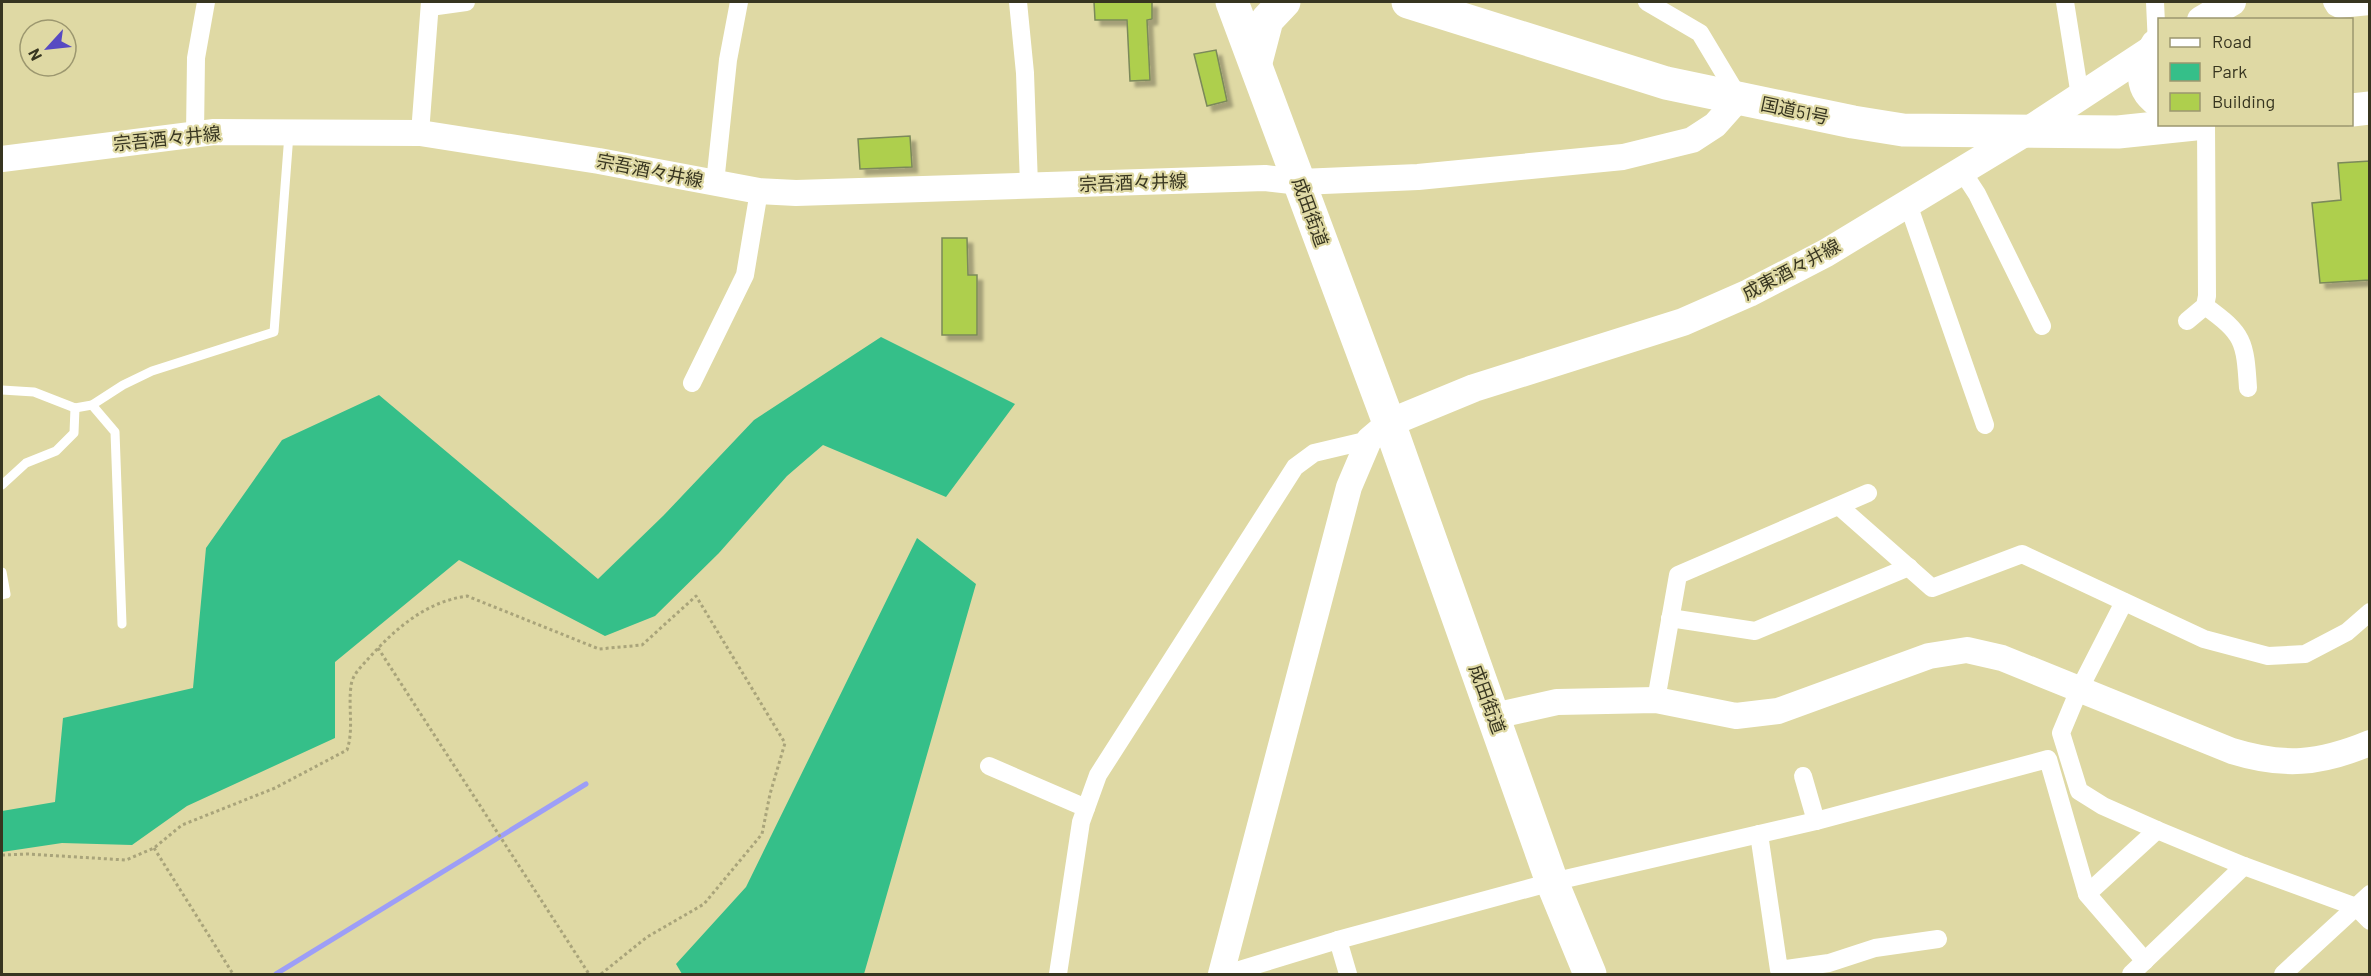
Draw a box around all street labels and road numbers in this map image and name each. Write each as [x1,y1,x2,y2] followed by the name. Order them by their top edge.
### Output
[1759,92,1831,128] street label: 国道51号
[112,121,222,155] street label: 宗吾酒々井線
[595,149,705,191] street label: 宗吾酒々井線
[1079,169,1187,195] street label: 宗吾酒々井線
[1288,174,1334,250] street label: 成田街道
[1738,234,1844,304] street label: 成東酒々井線
[1465,661,1511,737] street label: 成田街道

